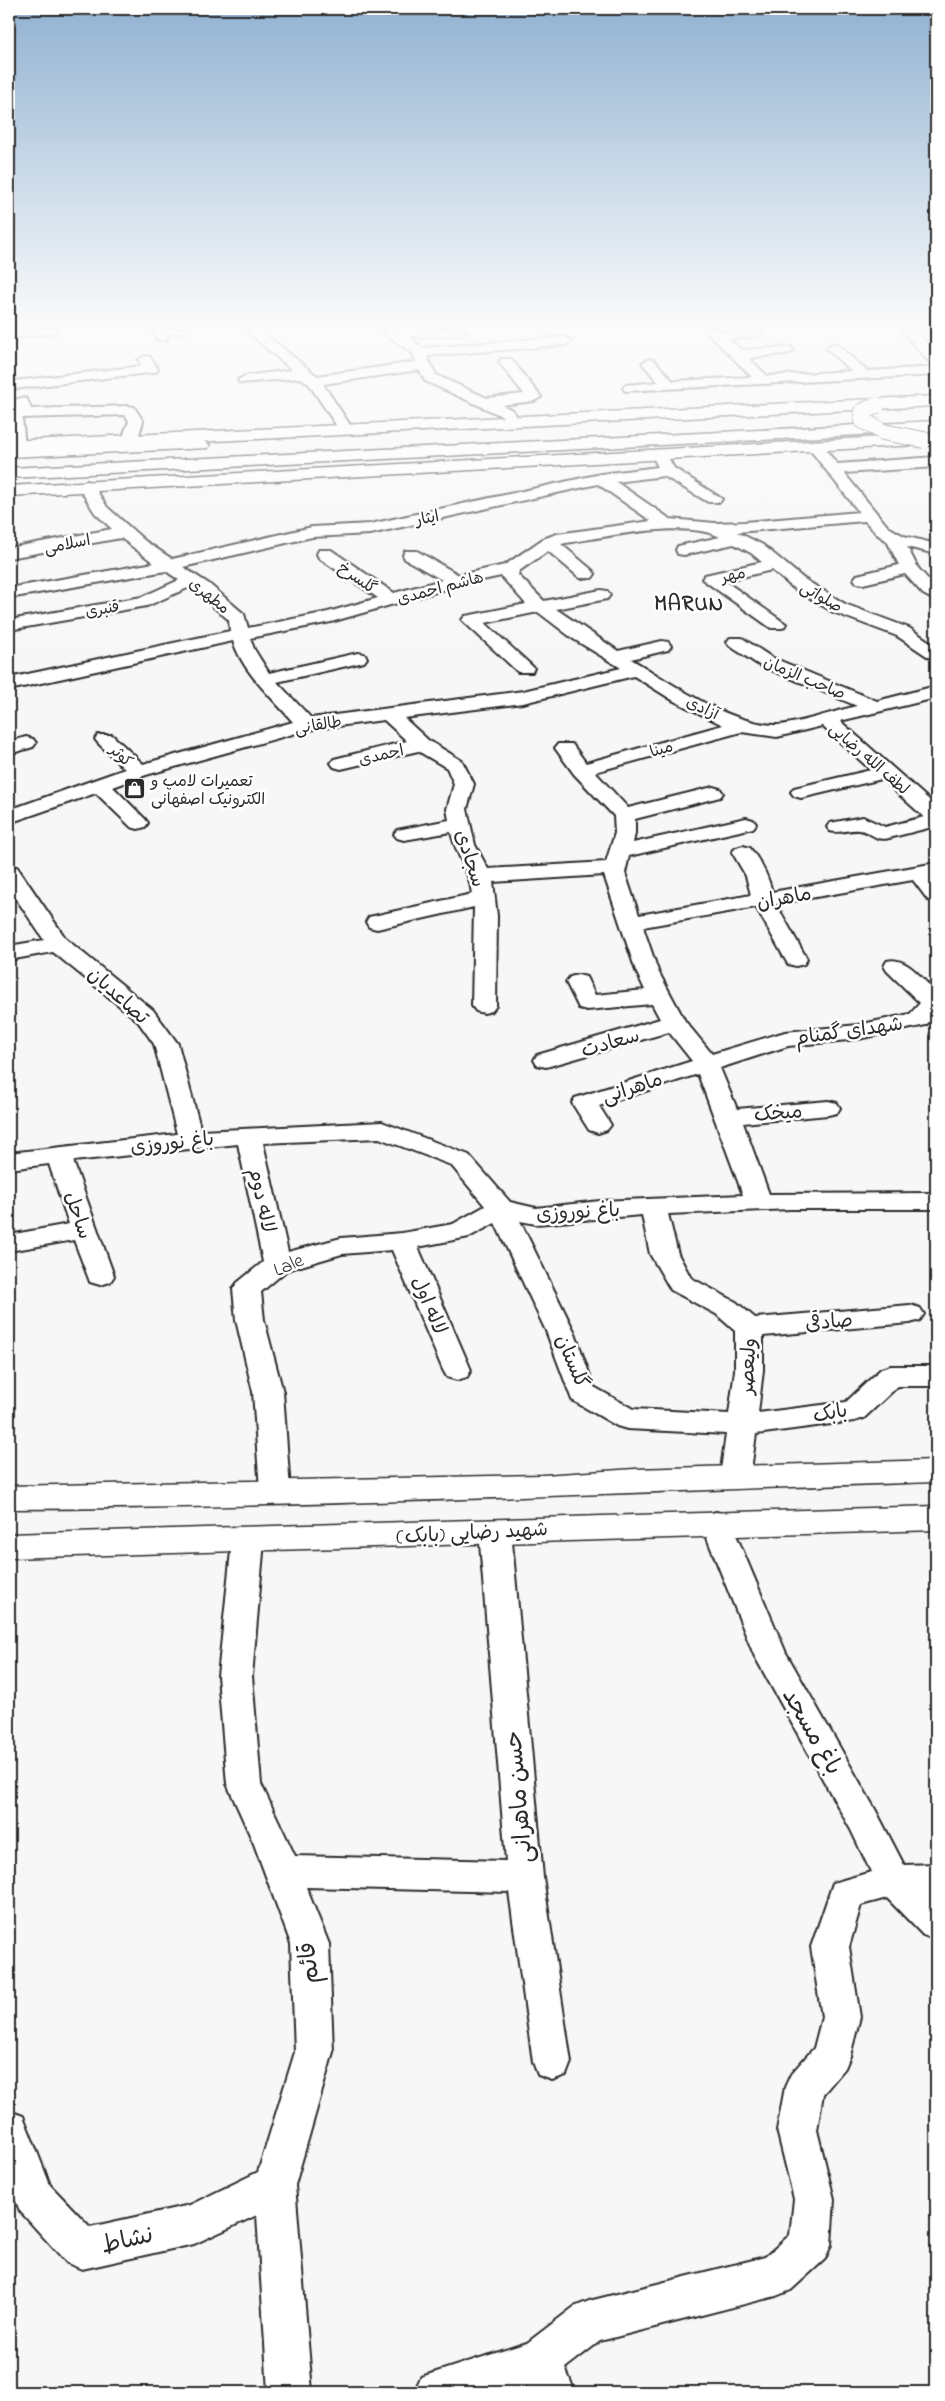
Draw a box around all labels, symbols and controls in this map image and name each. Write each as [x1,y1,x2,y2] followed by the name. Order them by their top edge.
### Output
[411,505,442,534] street label: ایثار
[42,529,93,561] street label: اسلامی
[333,557,381,601] street label: گلسرخ
[717,562,748,591] street label: مهر
[394,566,487,612] street label: هاشم احمدی
[183,572,235,621] street label: مطهری
[795,576,847,619] street label: صلواتی
[654,590,724,620] district label: MARUN
[83,595,121,625] street label: قنبری
[760,651,849,707] street label: صاحب الزمان
[682,691,724,727] street label: آزادی
[293,710,344,742] street label: طالقانی
[823,718,914,801] street label: لطف الله رضایی
[647,735,676,765] street label: مینا
[102,738,138,774] street label: کوثر
[356,739,406,773] street label: احمدی
[149,770,265,812] place label: تعمیرات لامپ و الکترونیک اصفهانی
[123,777,147,801] shop icon: تعمیرات لامپ و الکترونیک اصفهانی
[446,826,492,891] street label: سجادی
[755,880,814,919] street label: ماهران
[80,961,155,1032] street label: تصاعدیان
[794,1011,905,1054] street label: شهدای گمنام
[578,1022,643,1067] street label: سعادت
[599,1066,667,1113] street label: ماهرانی
[753,1098,804,1131] street label: میخک
[129,1126,215,1163] street label: باغ نوروزی
[240,1165,282,1236] street label: لاله دوم
[55,1188,98,1244] street label: ساحل
[536,1197,621,1230] street label: باغ نوروزی
[269,1247,309,1286] street label: Lale
[402,1272,453,1340] street label: لاله اول
[804,1306,854,1340] street label: صادقی
[546,1331,595,1393] street label: گلستان
[733,1337,765,1397] street label: ولیعصر
[811,1397,850,1432] street label: بابک
[395,1516,549,1553] street label: شهید رضایی (بابک)
[772,1682,850,1782] street label: باغ مسجد
[497,1729,544,1864] street label: حسن ماهرانی
[291,1940,330,1985] street label: قائم
[98,2218,157,2264] street label: نشاط

